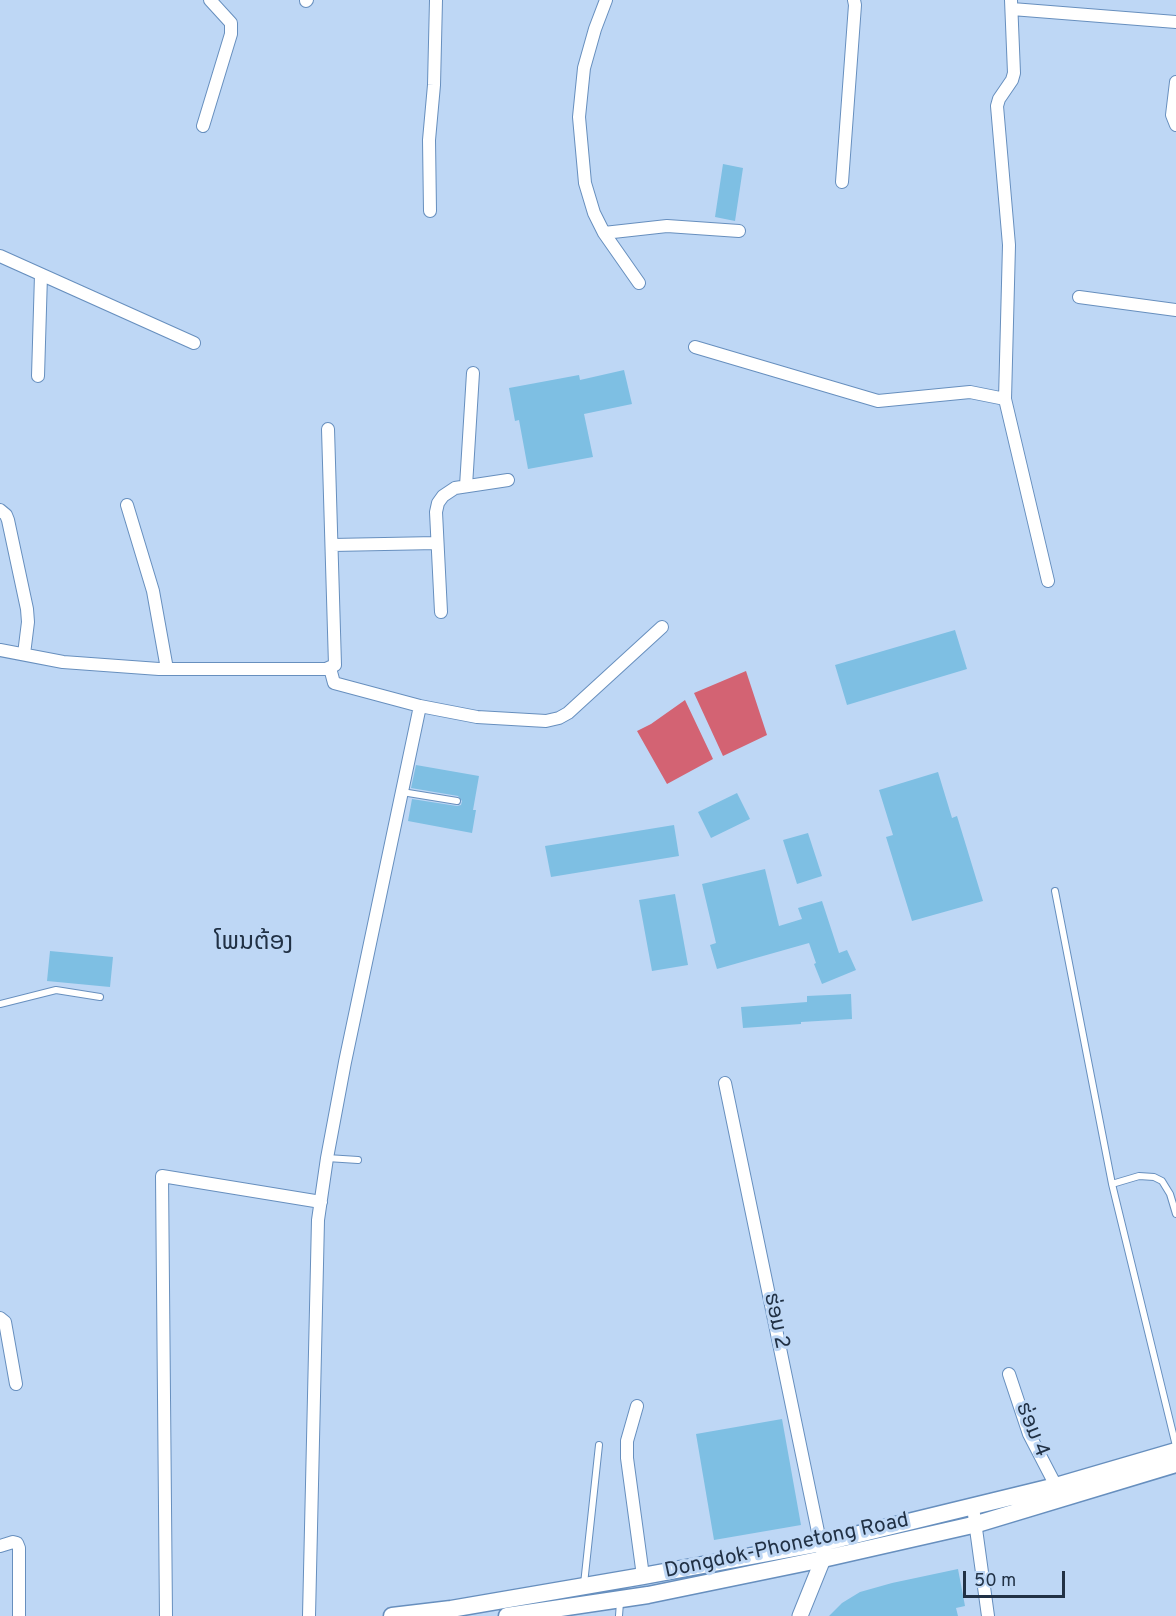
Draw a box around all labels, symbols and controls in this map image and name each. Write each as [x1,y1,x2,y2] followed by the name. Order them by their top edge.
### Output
[215,930,293,958] district label: ໂພນຕ້ອງ
[757,1291,793,1351] street label: ຮ່ອມ 2
[1009,1399,1053,1461] street label: ຮ່ອມ 4
[663,1509,911,1585] street label: Dongdok-Phonetong Road
[966,1559,1068,1597] scale bar
[974,1570,1016,1593] text: 50 m

